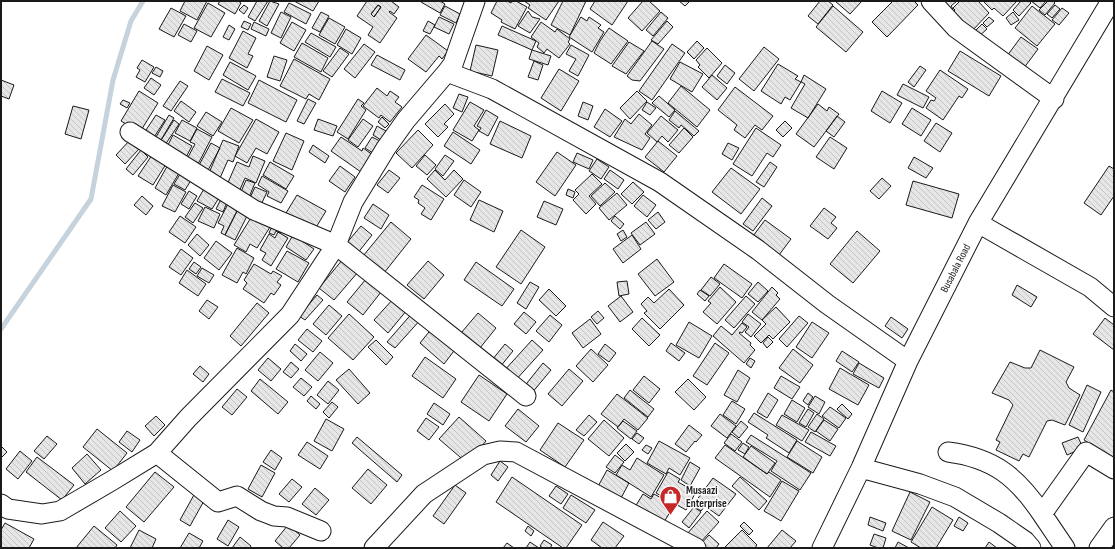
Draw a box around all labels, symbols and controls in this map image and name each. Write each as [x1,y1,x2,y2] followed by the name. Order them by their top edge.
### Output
[938,241,973,295] street label: Busabala Road
[657,483,683,516] shop icon: Musaazi Enterprise
[686,484,727,510] place label: Musaazi Enterprise

